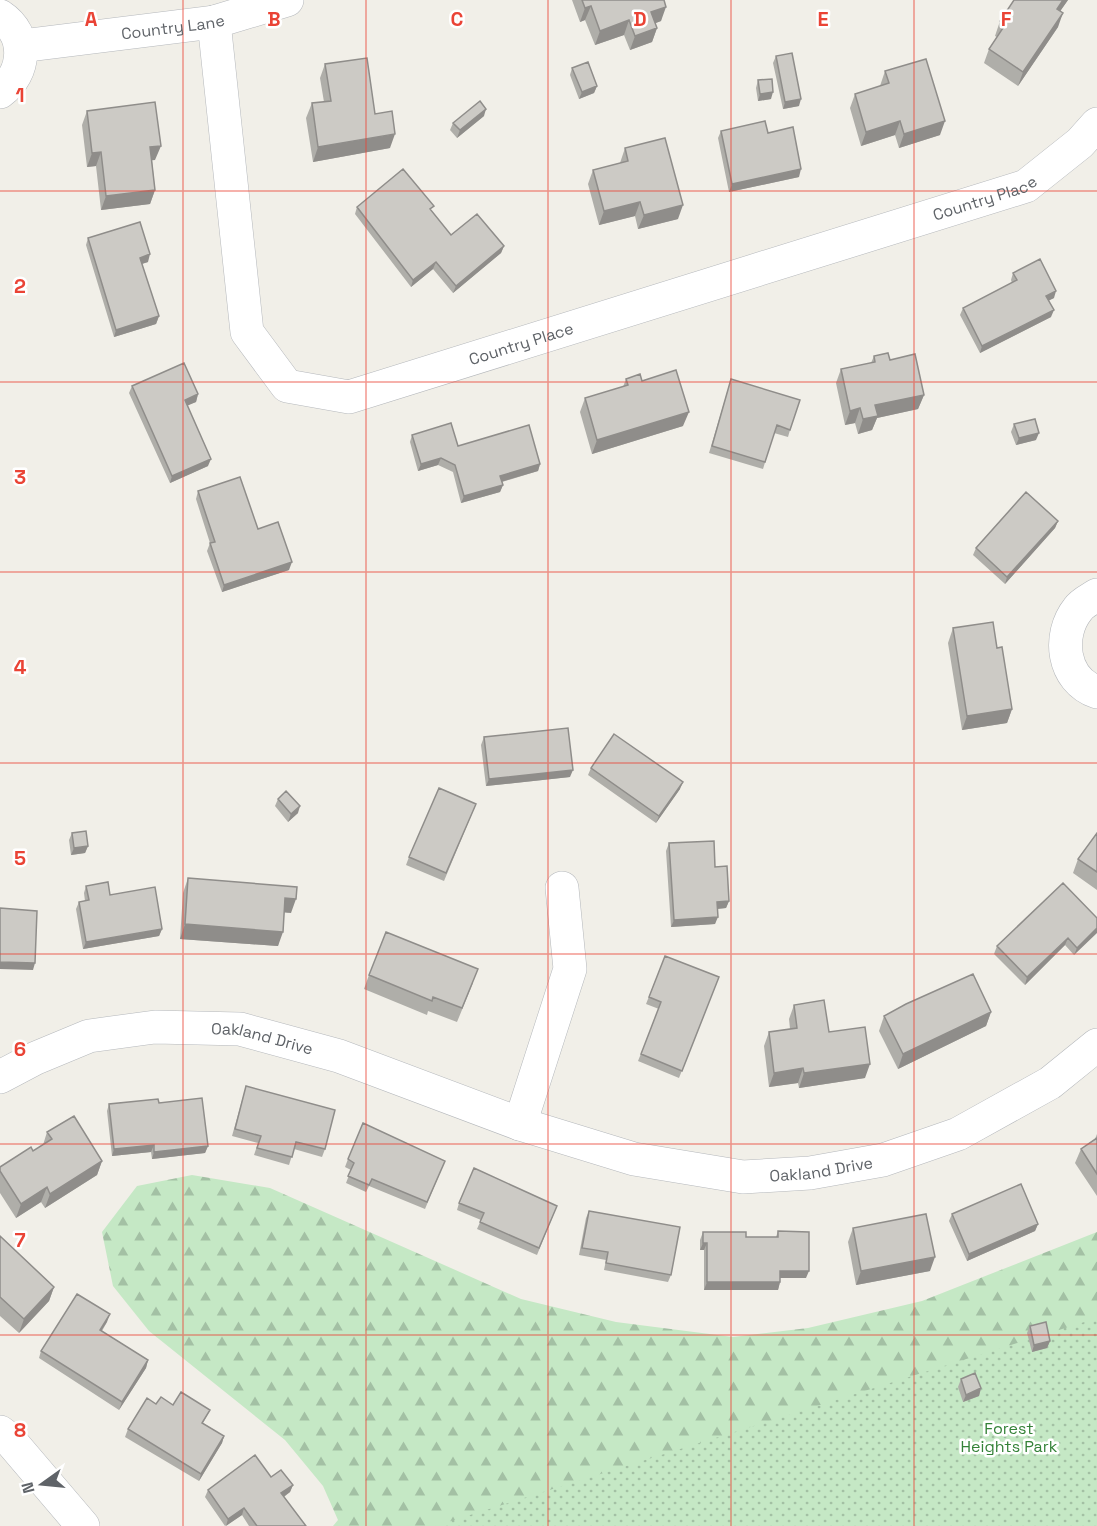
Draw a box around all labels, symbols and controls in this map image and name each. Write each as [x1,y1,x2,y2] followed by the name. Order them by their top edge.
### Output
[85,6,98,32] text: A
[267,6,281,32] text: B
[451,6,464,32] text: C
[633,6,647,32] text: D
[817,6,829,32] text: E
[1001,6,1012,32] text: F
[120,9,227,44] street label: Country Lane
[15,82,25,108] text: 1
[930,171,1042,225] street label: Country Place
[14,273,26,299] text: 2
[466,318,576,370] street label: Country Place
[14,464,26,490] text: 3
[14,654,27,680] text: 4
[14,845,26,871] text: 5
[211,1018,315,1059] street label: Oakland Drive
[14,1036,26,1062] text: 6
[769,1152,875,1186] street label: Oakland Drive
[14,1227,26,1253] text: 7
[14,1417,26,1443] text: 8
[961,1418,1058,1457] park label: Forest Heights Park
[12,1454,72,1514] north arrow
[16,1480,40,1496] text: N

